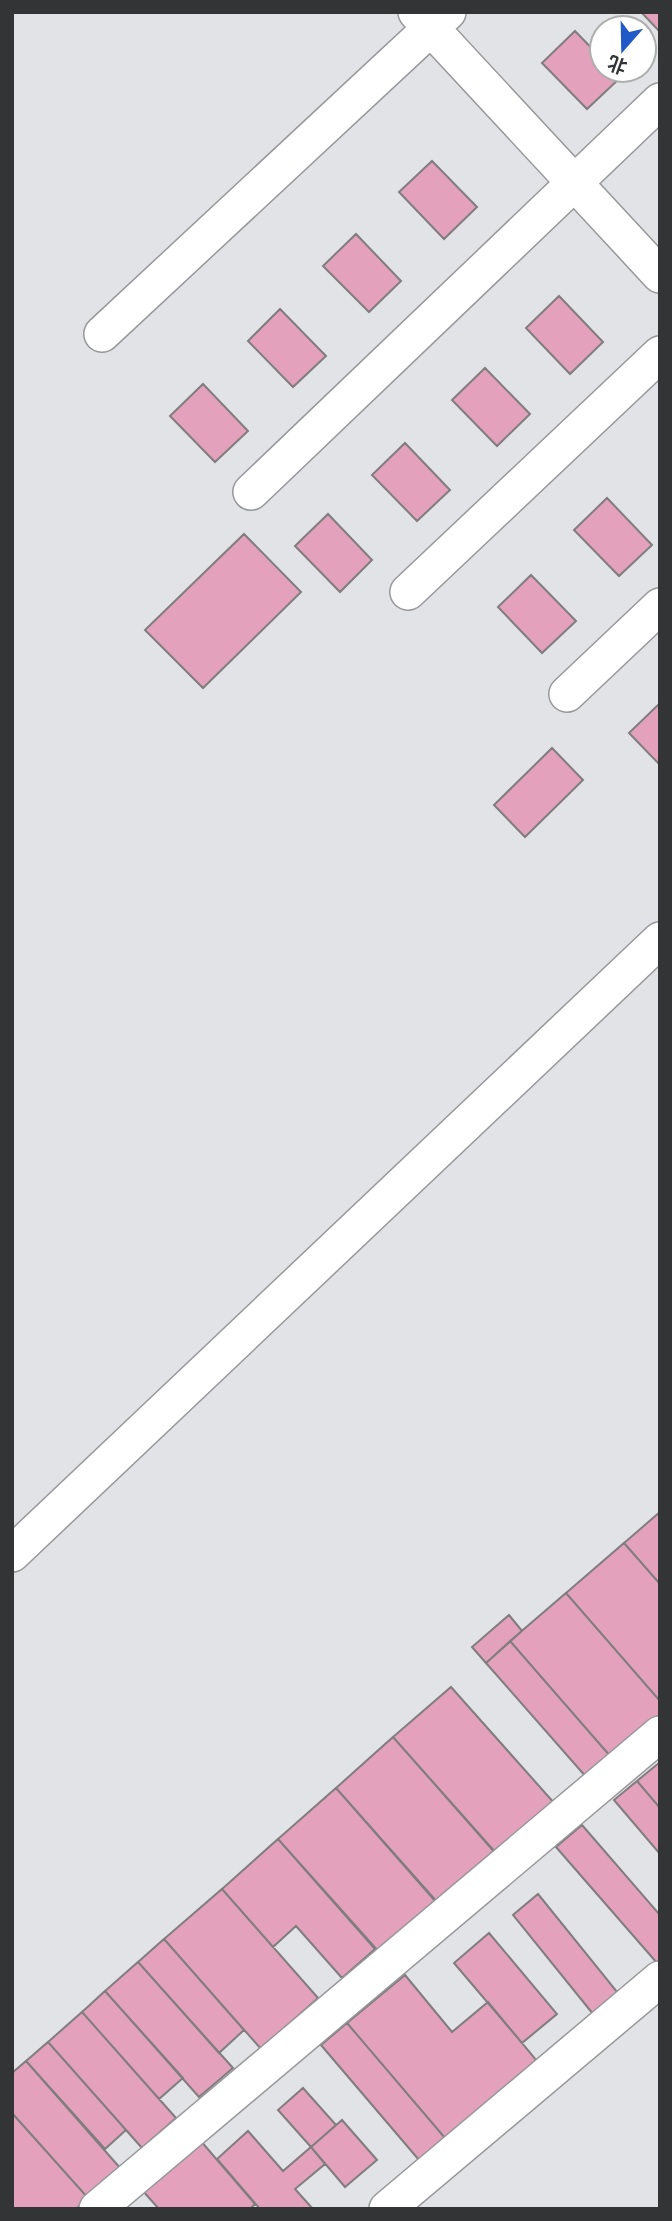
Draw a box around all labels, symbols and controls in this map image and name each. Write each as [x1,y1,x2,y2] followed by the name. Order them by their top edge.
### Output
[588,14,658,84] north arrow
[603,49,631,82] text: 北

